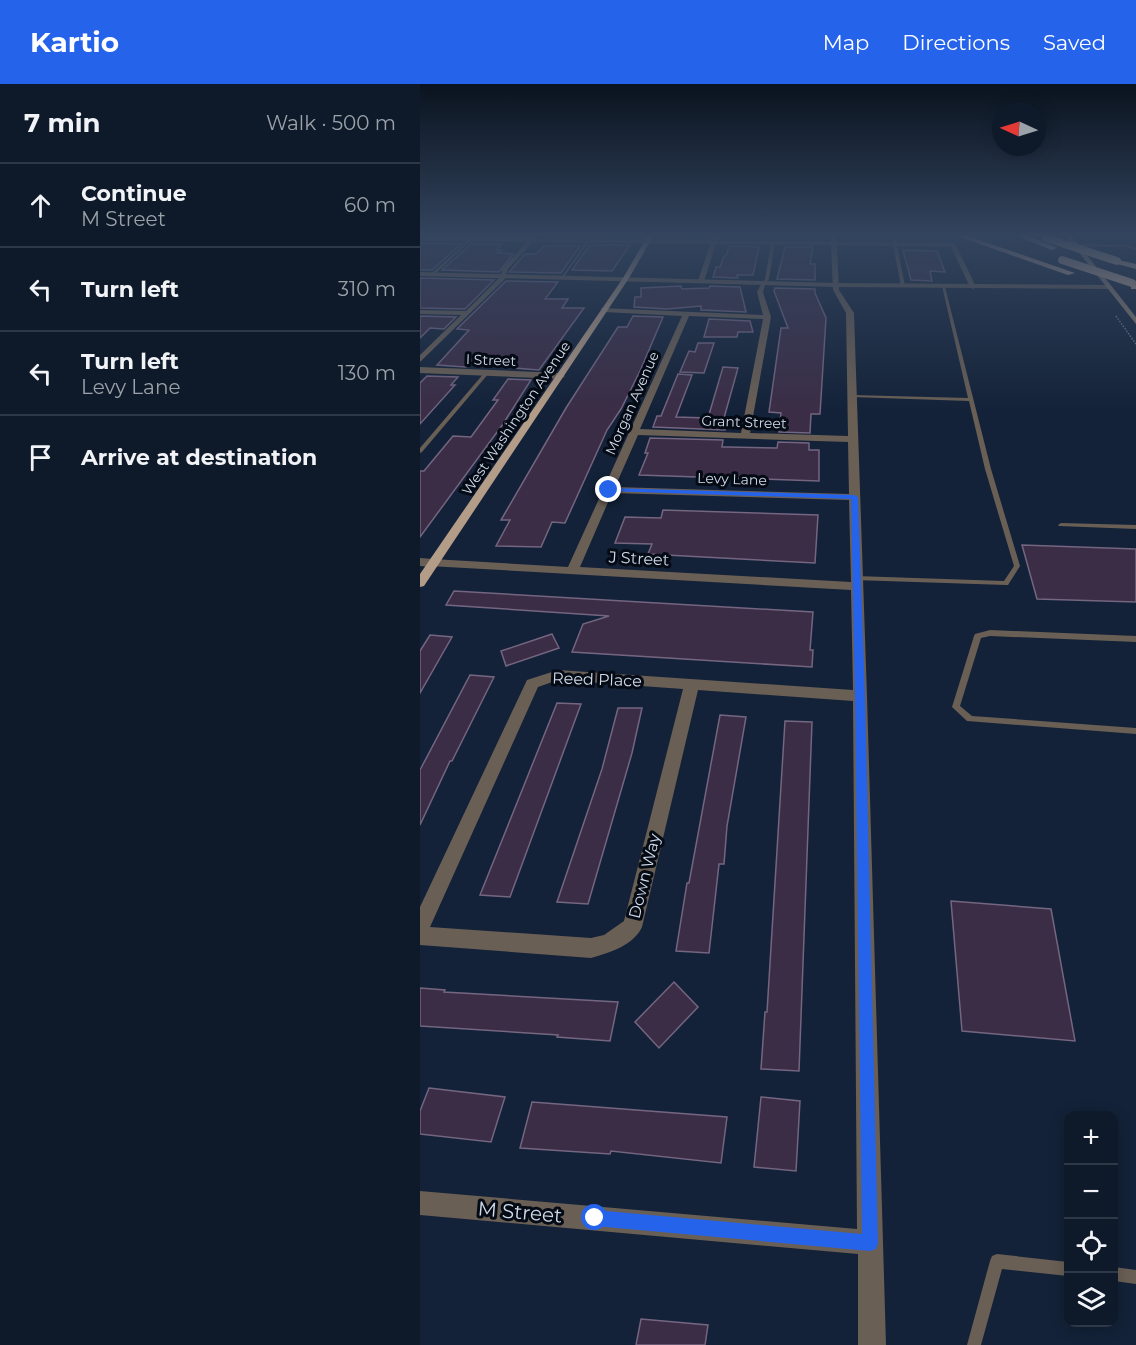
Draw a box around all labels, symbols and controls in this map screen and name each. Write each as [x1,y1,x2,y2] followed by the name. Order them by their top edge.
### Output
[30,25,119,59] text: Kartio
[823,30,869,55] text: Map
[902,30,1010,55] text: Directions
[1043,30,1106,55] text: Saved
[992,102,1046,156] north arrow
[24,107,101,139] text: 7 min
[266,111,396,135] text: Walk · 500 m
[81,180,187,207] text: Continue
[24,189,57,222] icon: ahead
[344,193,396,217] text: 60 m
[81,207,166,231] text: M Street
[24,273,57,306] icon: left
[81,276,179,303] text: Turn left
[338,277,396,301] text: 310 m
[458,338,574,498] street label: West Washington Avenue
[81,348,179,375] text: Turn left
[601,348,663,458] street label: Morgan Avenue
[466,350,517,370] street label: I Street
[24,357,57,390] icon: left
[338,361,396,385] text: 130 m
[81,375,181,399] text: Levy Lane
[701,412,787,432] street label: Grant Street
[24,441,57,474] icon: arrive
[81,444,317,471] text: Arrive at destination
[697,469,767,489] street label: Levy Lane
[595,476,621,502] route end
[607,547,670,570] street label: J Street
[552,668,642,691] street label: Reed Place
[625,831,664,921] street label: Down Way
[1064,1111,1118,1327] map controls
[1064,1111,1118,1165] button: +
[1064,1165,1118,1219] button: −
[477,1196,563,1228] street label: M Street
[581,1204,607,1230] route start
[1064,1219,1118,1273] button: locate
[1064,1273,1118,1327] button: layers

